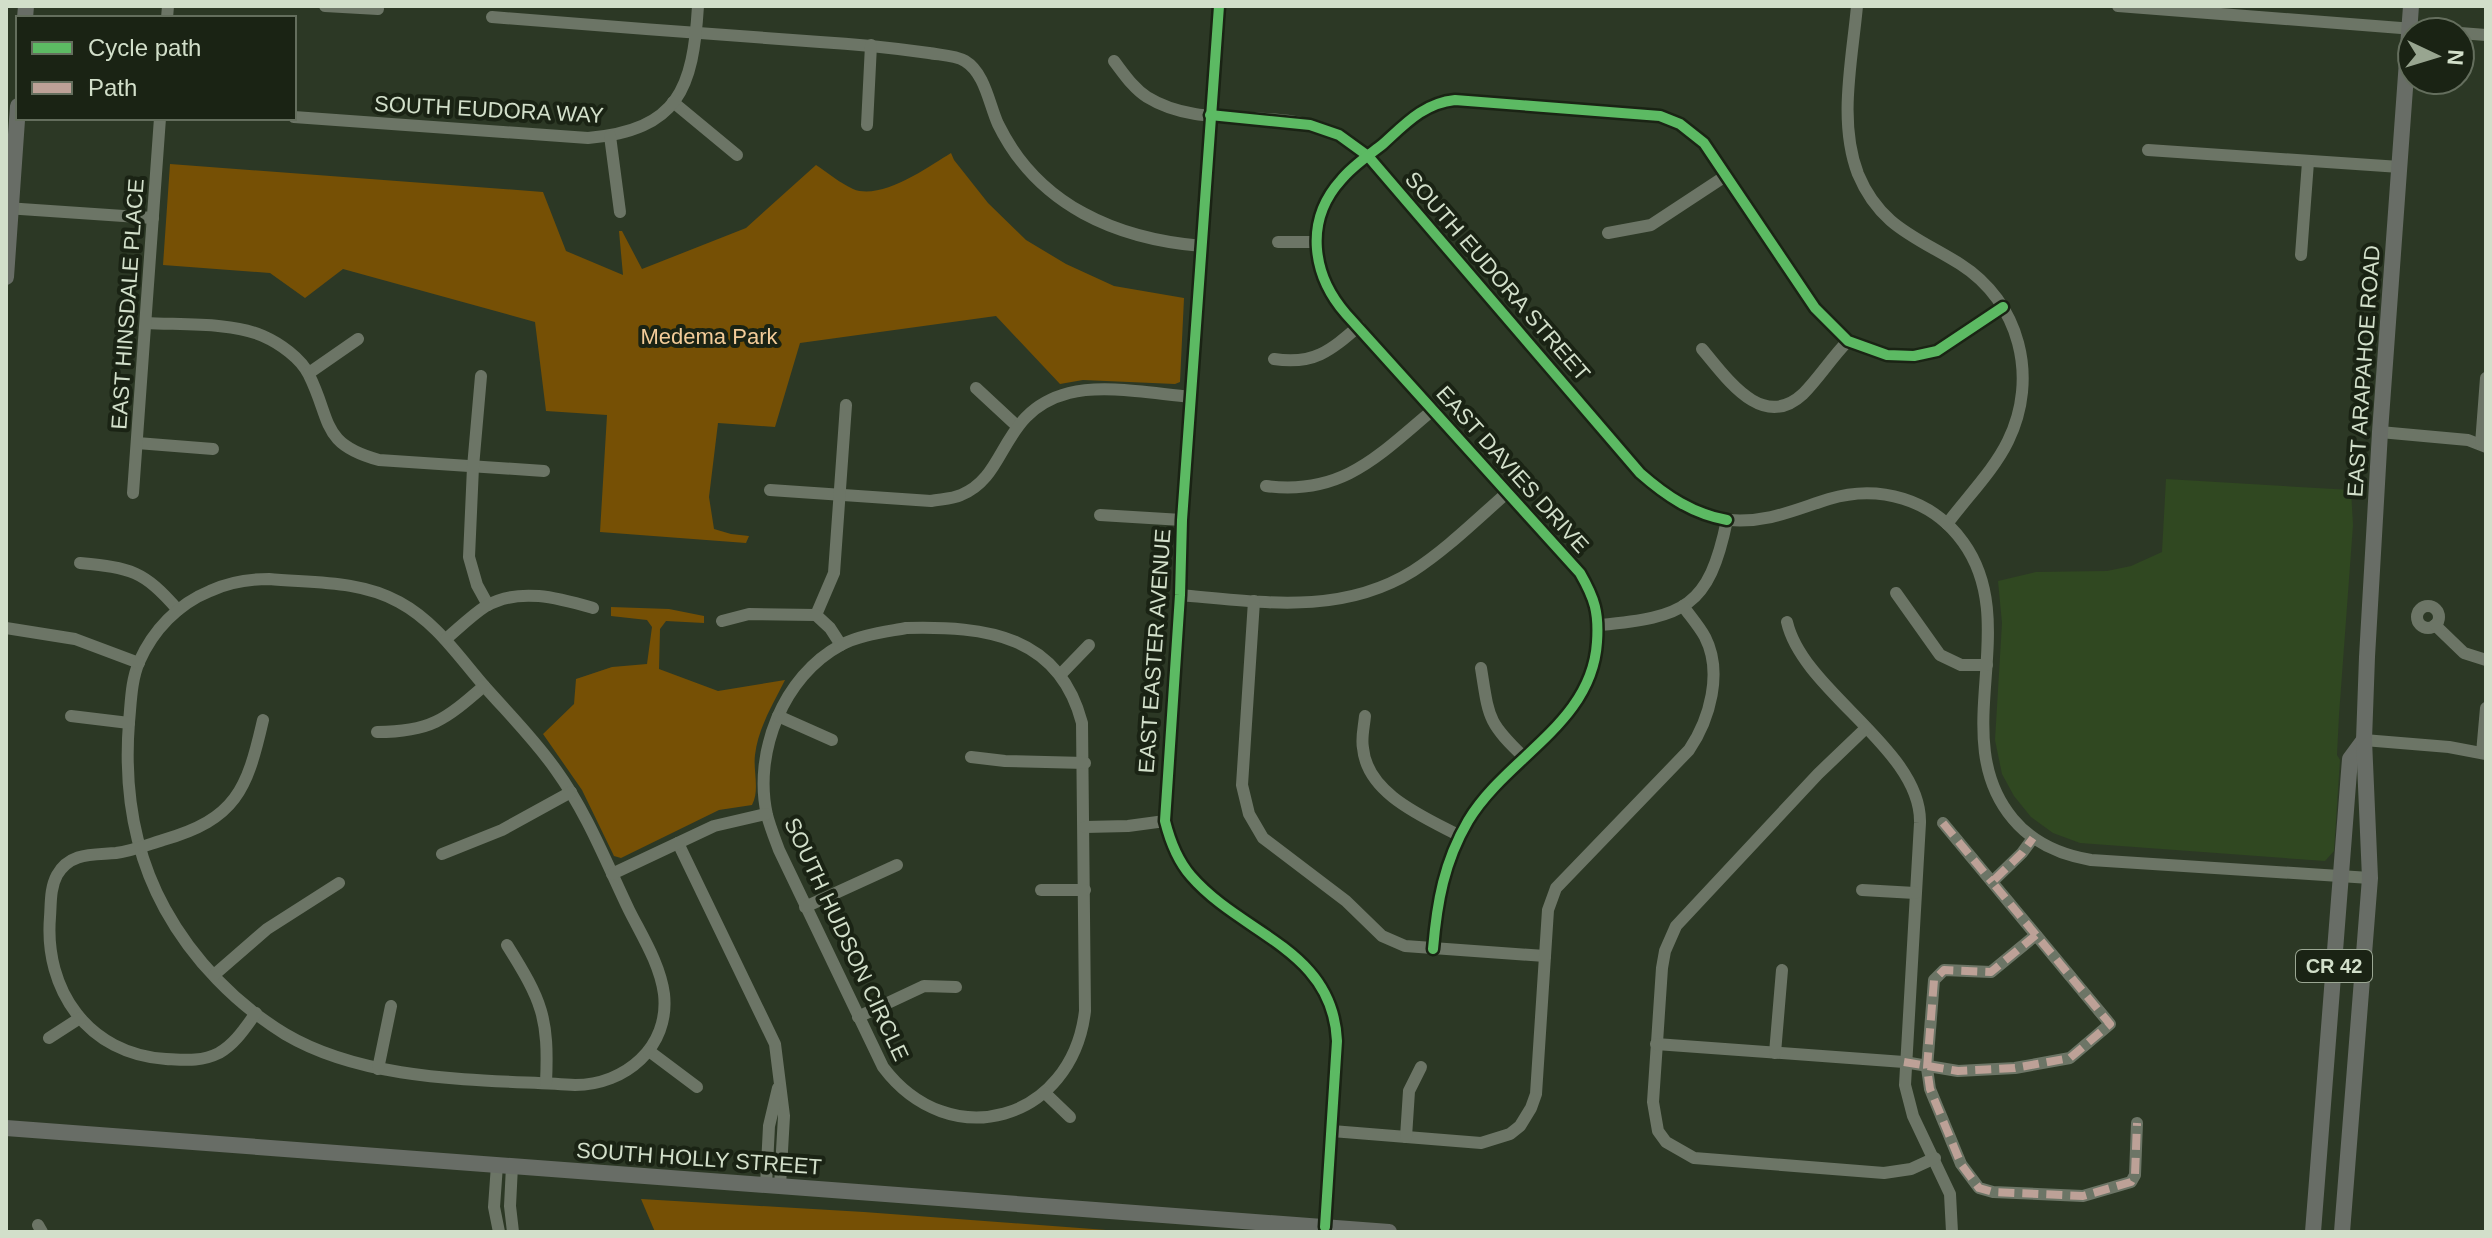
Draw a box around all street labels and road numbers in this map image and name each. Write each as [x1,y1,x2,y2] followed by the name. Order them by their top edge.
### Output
[374,91,605,128] street label: SOUTH EUDORA WAY
[1400,167,1595,386] street label: SOUTH EUDORA STREET
[106,178,149,430] street label: EAST HINSDALE PLACE
[2342,244,2385,498] street label: EAST ARAPAHOE ROAD
[1431,381,1594,558] street label: EAST DAVIES DRIVE
[1133,528,1176,774] street label: EAST EASTER AVENUE
[779,814,914,1065] street label: SOUTH HUDSON CIRCLE
[2296,950,2372,982] road number: CR 42
[575,1137,823,1180] street label: SOUTH HOLLY STREET

